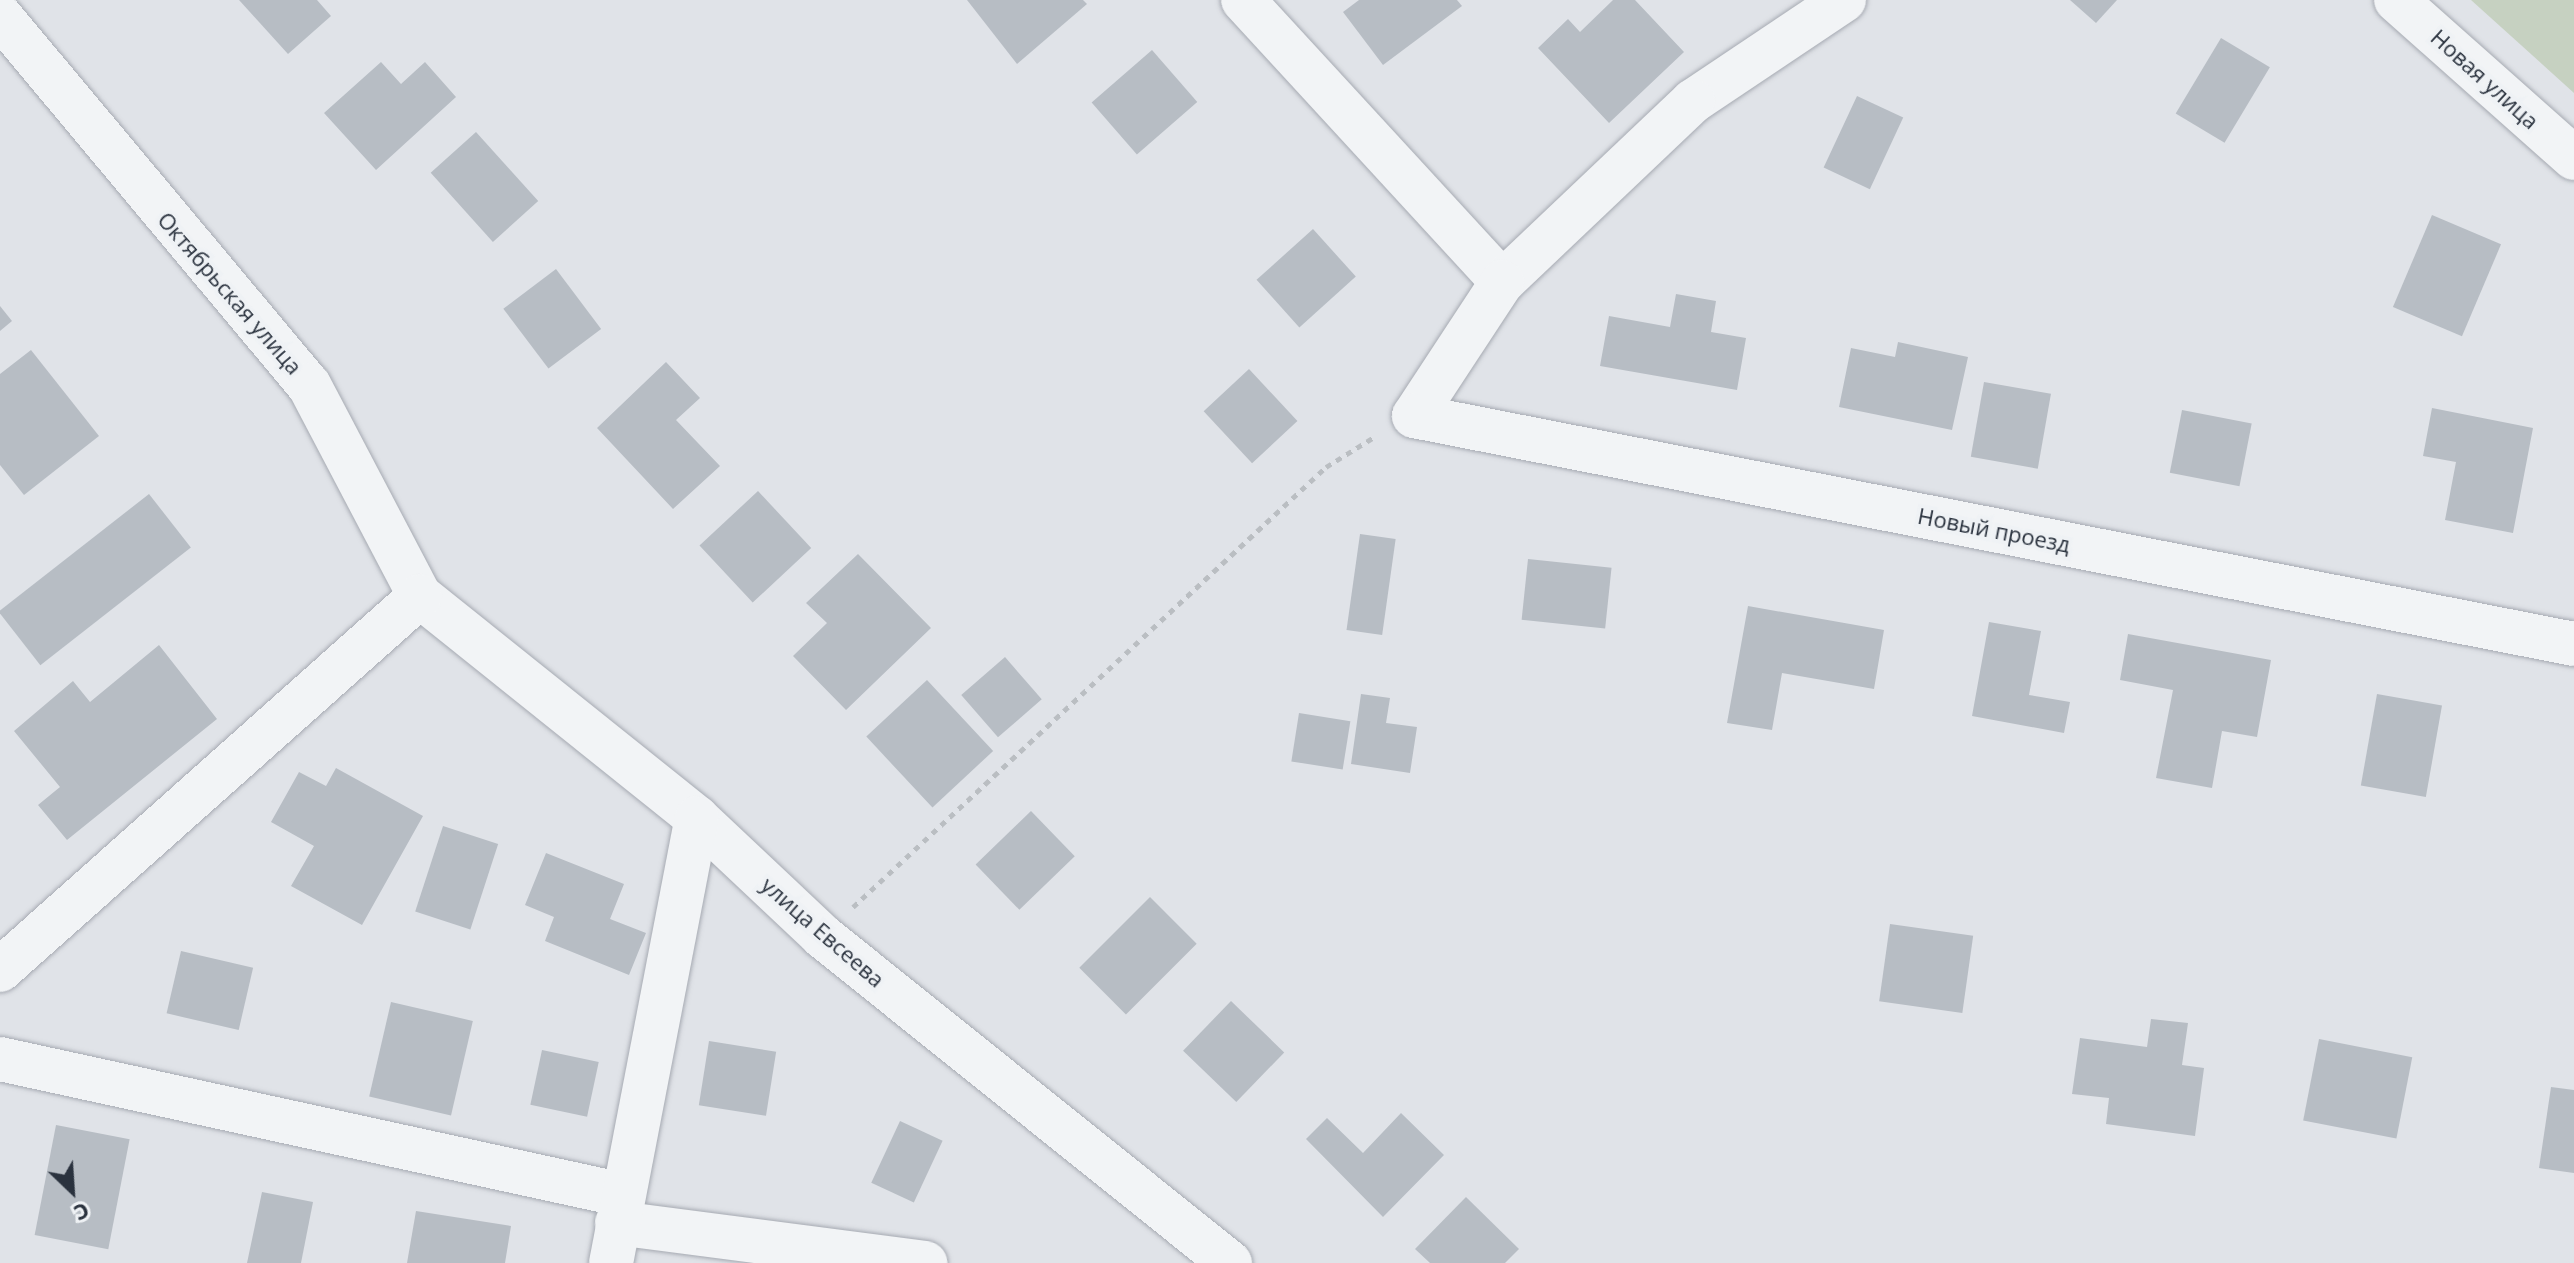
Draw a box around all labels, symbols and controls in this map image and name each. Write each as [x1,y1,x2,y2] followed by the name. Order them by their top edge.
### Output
[2426,24,2544,134] street label: Новая улица
[152,207,308,379] street label: Октябрьская улица
[1916,502,2072,558] street label: Новый проезд
[756,871,890,993] street label: улица Евсеева
[32,1151,112,1231] north arrow
[69,1196,95,1229] text: С

